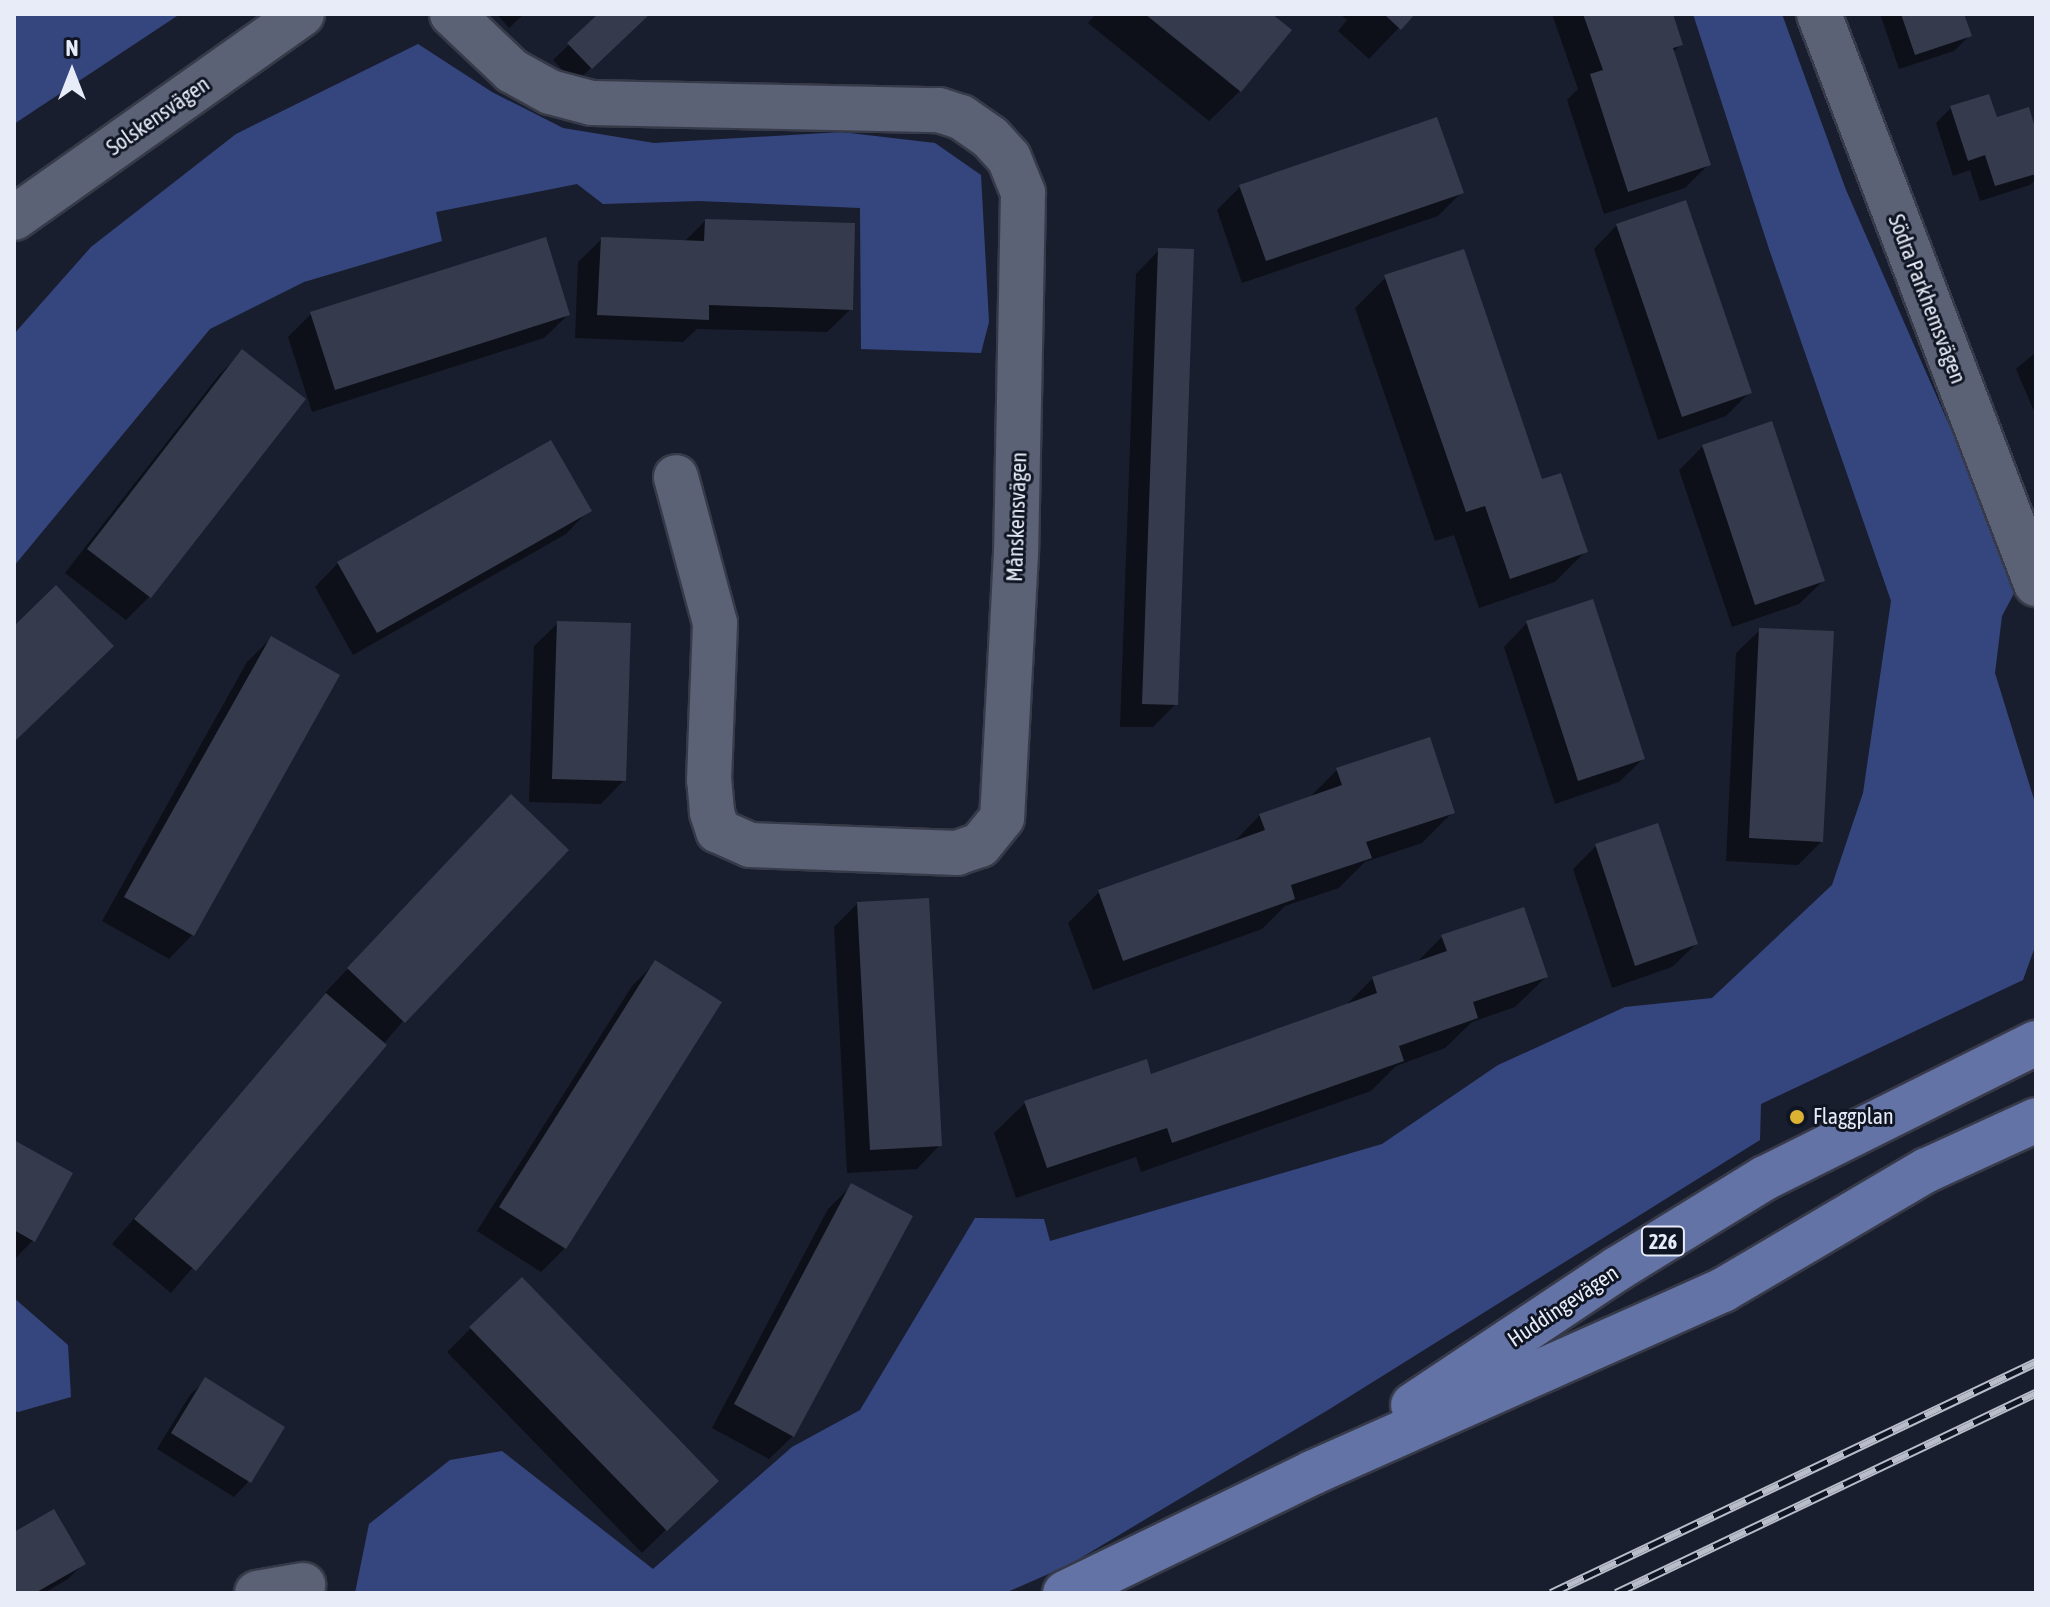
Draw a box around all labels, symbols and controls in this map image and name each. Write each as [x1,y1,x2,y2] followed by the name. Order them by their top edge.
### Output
[32,32,112,112] north arrow
[66,35,78,61] text: N
[101,71,215,161] street label: Solskensvägen
[1883,211,1971,387] street label: Södra Parkhemsvägen
[1002,452,1032,582] street label: Månskensvägen
[1813,1104,1894,1130] place label: Flaggplan
[1788,1108,1806,1126] marker: Flaggplan
[1639,1225,1687,1257] road number: 226
[1503,1259,1623,1353] street label: Huddingevägen

